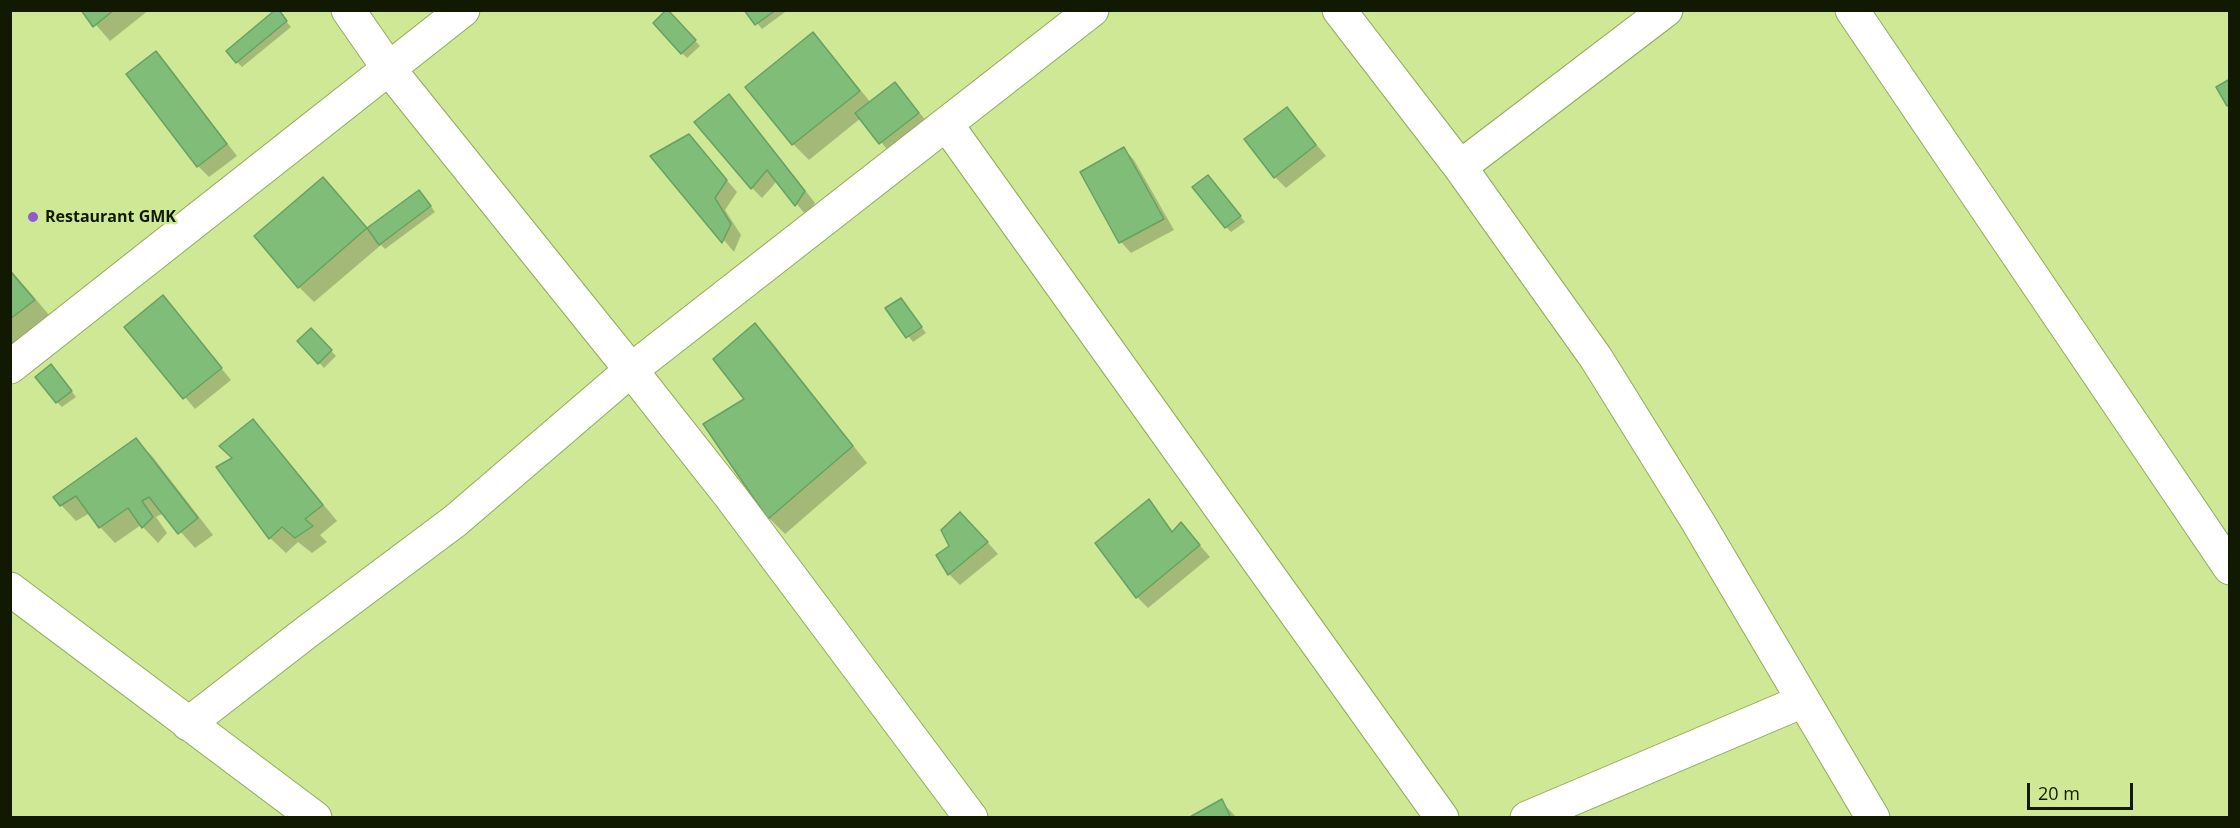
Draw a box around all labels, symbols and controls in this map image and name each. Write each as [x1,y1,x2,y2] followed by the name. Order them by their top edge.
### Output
[45,207,176,227] place label: Restaurant GMK
[26,210,40,224] marker: Restaurant GMK
[2030,771,2136,809] scale bar
[2038,781,2080,805] text: 20 m

